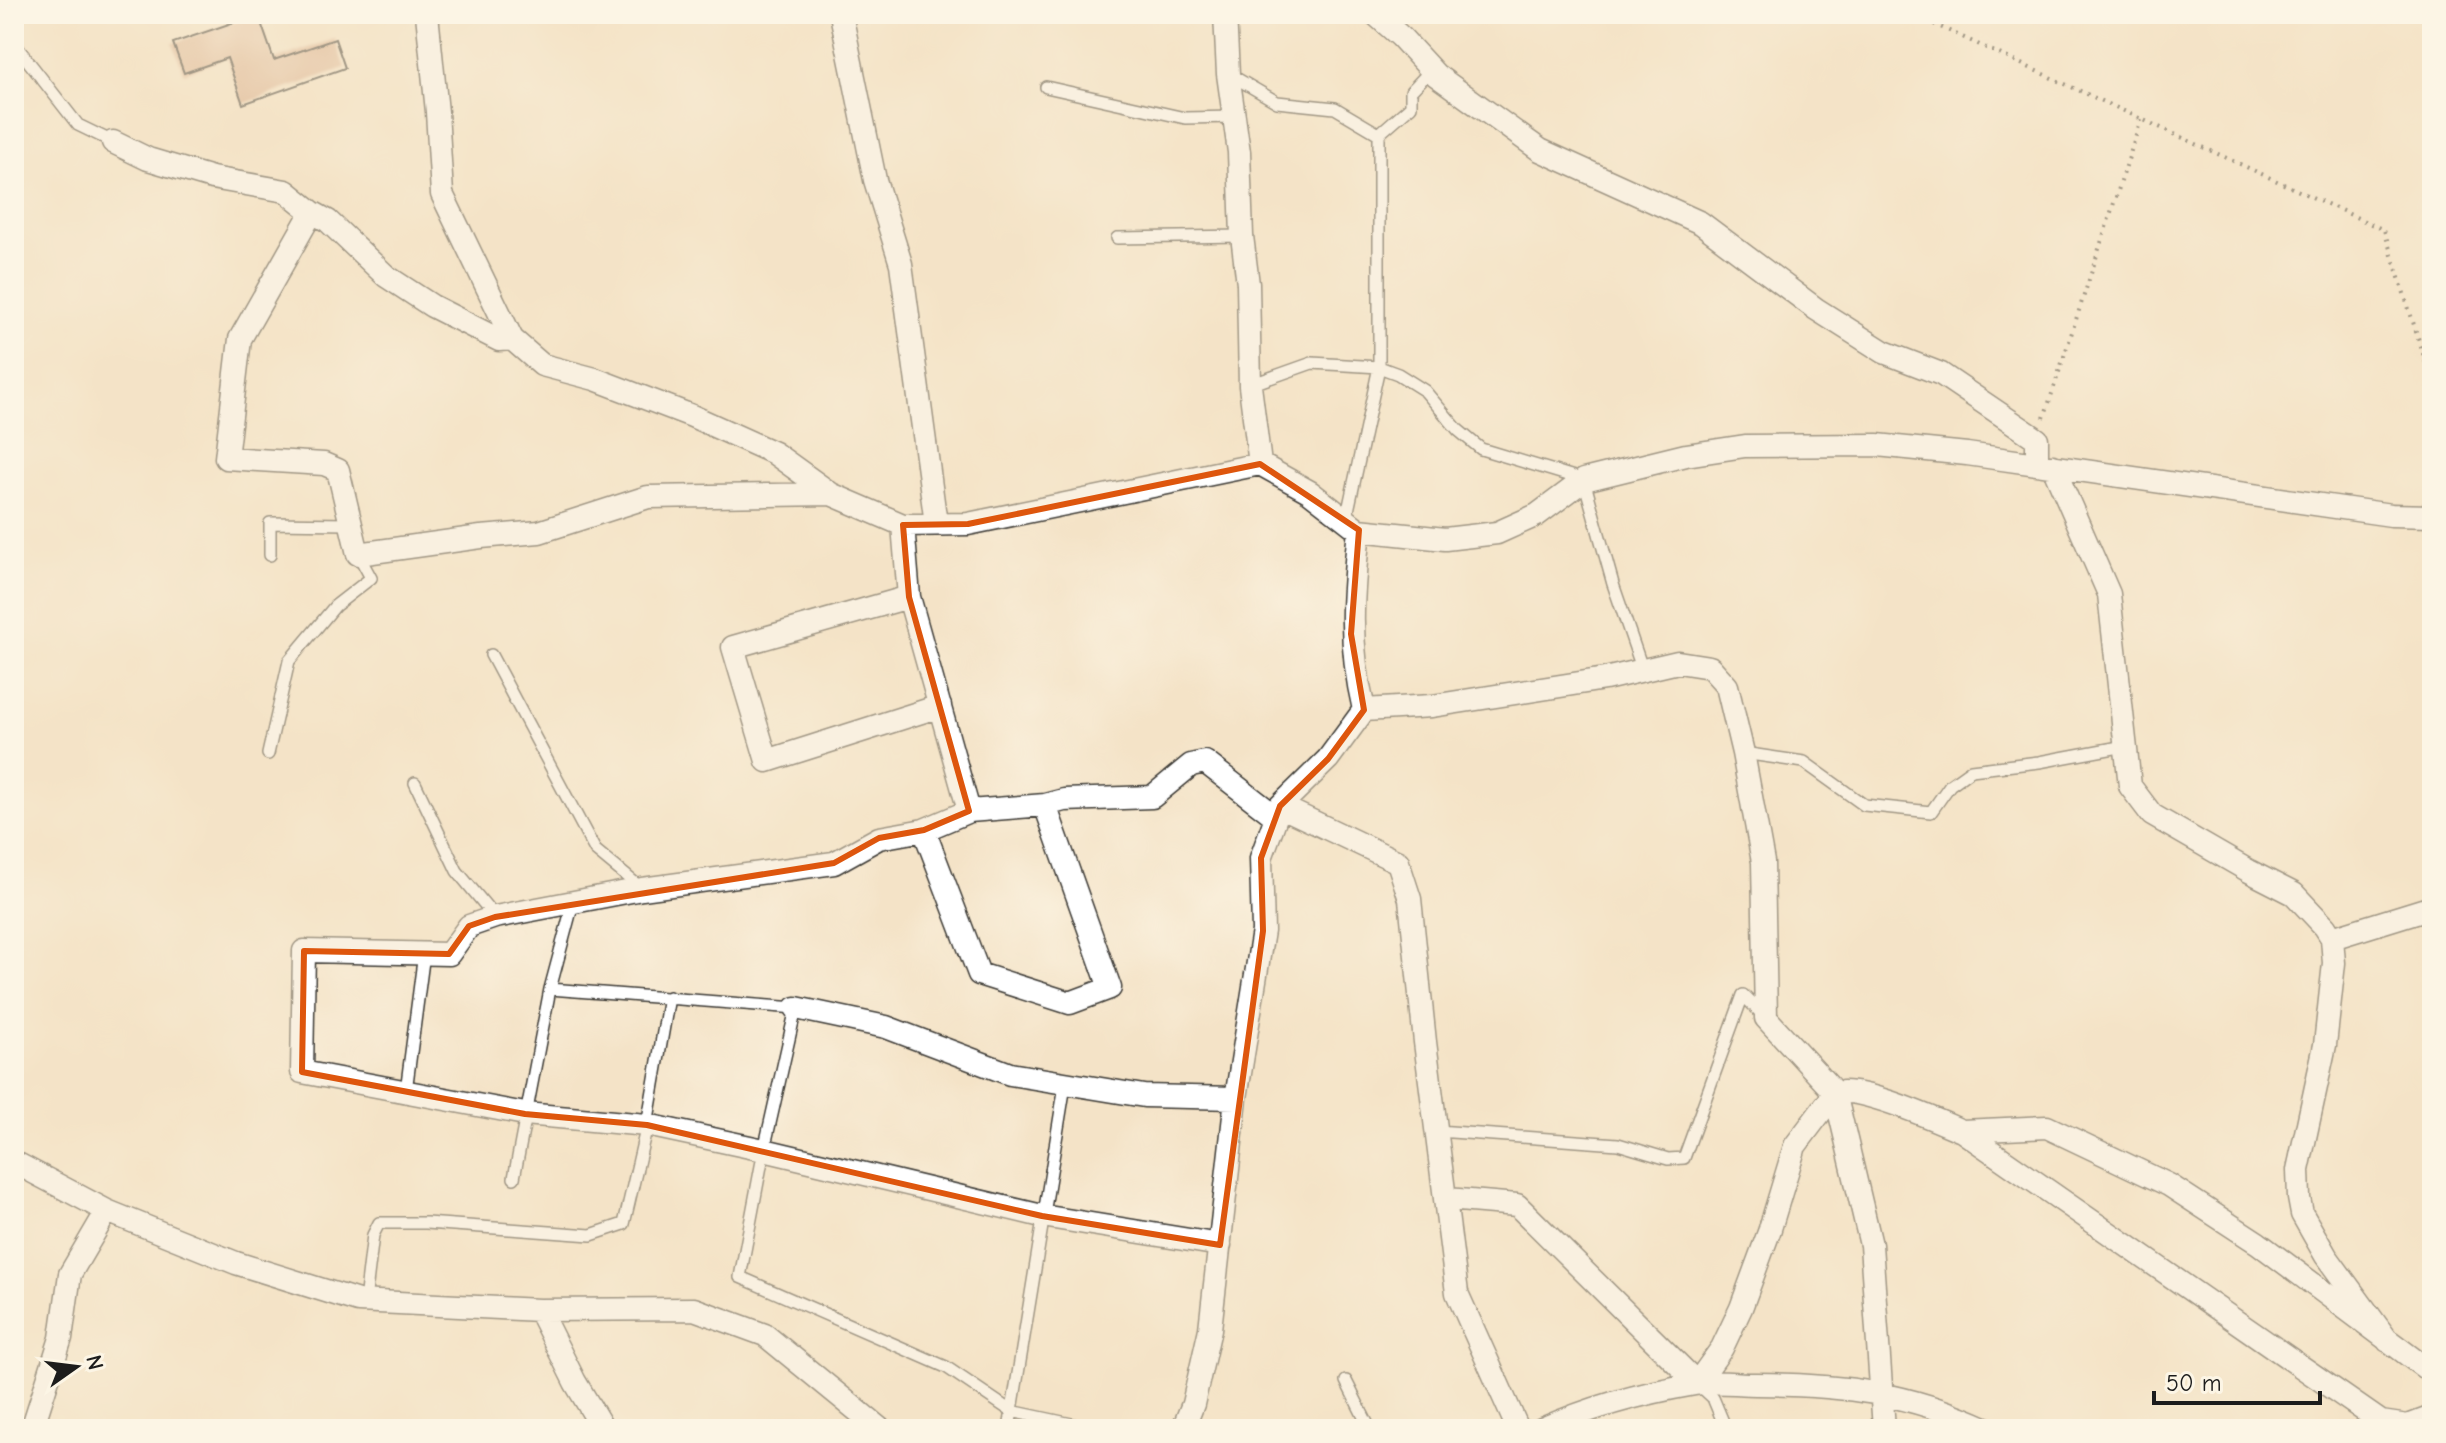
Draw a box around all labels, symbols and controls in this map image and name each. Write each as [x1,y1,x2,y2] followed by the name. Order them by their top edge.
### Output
[36,1327,116,1407] north arrow
[80,1352,109,1373] text: N
[2154,1355,2320,1405] scale bar
[2166,1369,2222,1397] text: 50 m

